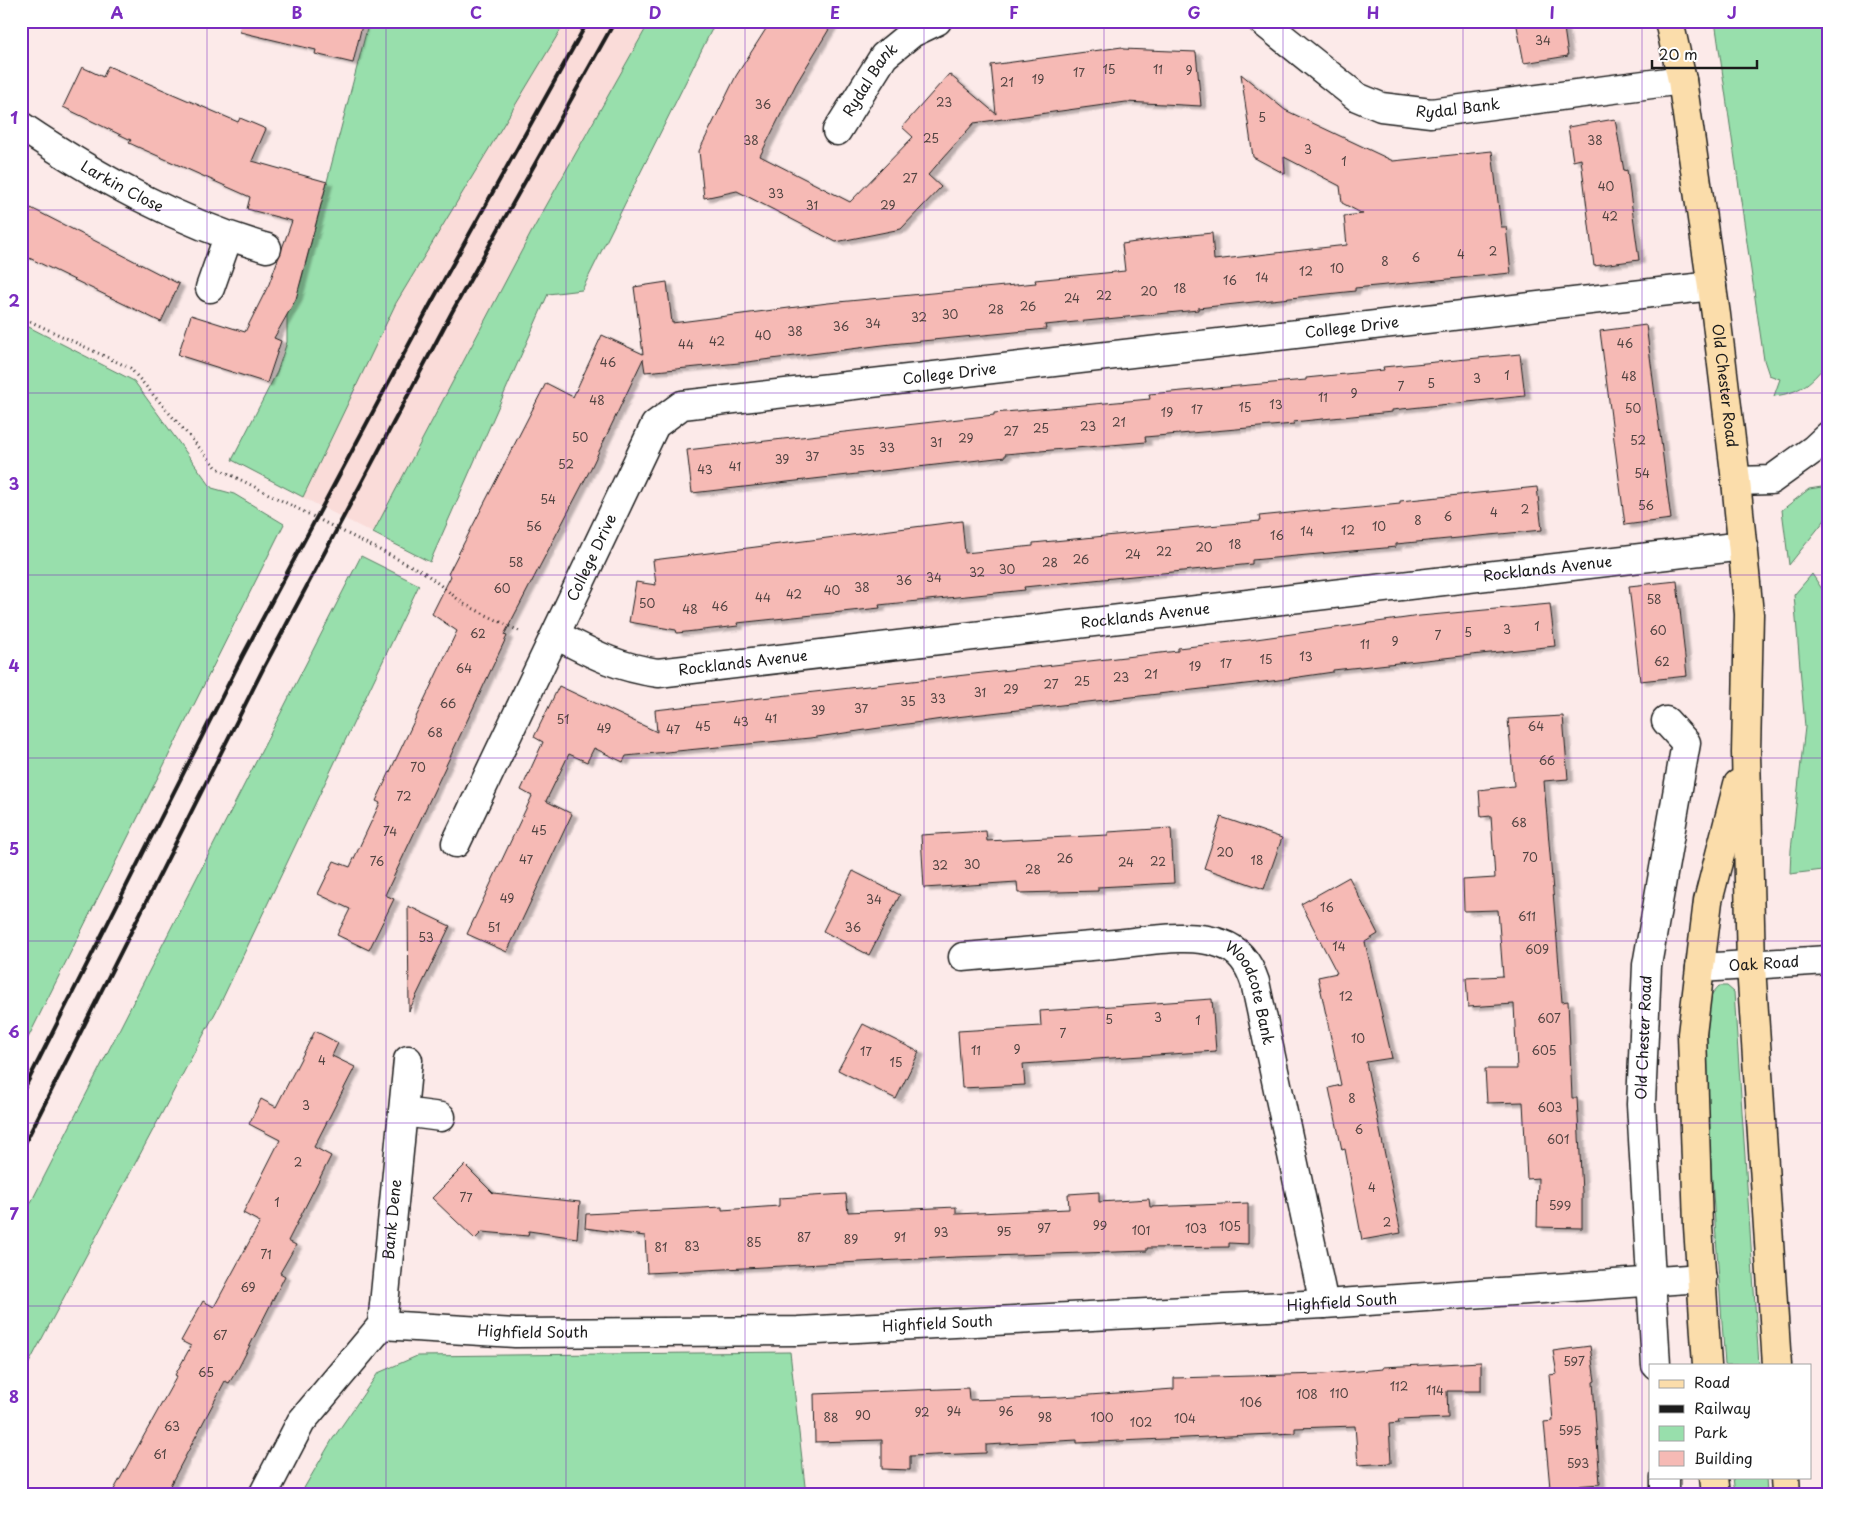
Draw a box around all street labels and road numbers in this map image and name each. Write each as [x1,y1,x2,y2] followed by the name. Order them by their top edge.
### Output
[836,37,902,120] street label: Rydal Bank
[1415,91,1501,123] street label: Rydal Bank
[77,154,168,217] street label: Larkin Close
[1304,309,1400,343] street label: College Drive
[1707,322,1745,449] street label: Old Chester Road
[901,356,998,389] street label: College Drive
[560,509,621,605] street label: College Drive
[1482,548,1613,586] street label: Rocklands Avenue
[1079,596,1211,633] street label: Rocklands Avenue
[677,643,808,681] street label: Rocklands Avenue
[1221,934,1281,1047] street label: Woodcote Bank
[1728,949,1800,976] street label: Oak Road
[1628,975,1657,1100] street label: Old Chester Road
[375,1178,406,1261] street label: Bank Dene
[1286,1286,1398,1316] street label: Highfield South
[882,1308,993,1337] street label: Highfield South
[477,1318,588,1343] street label: Highfield South

